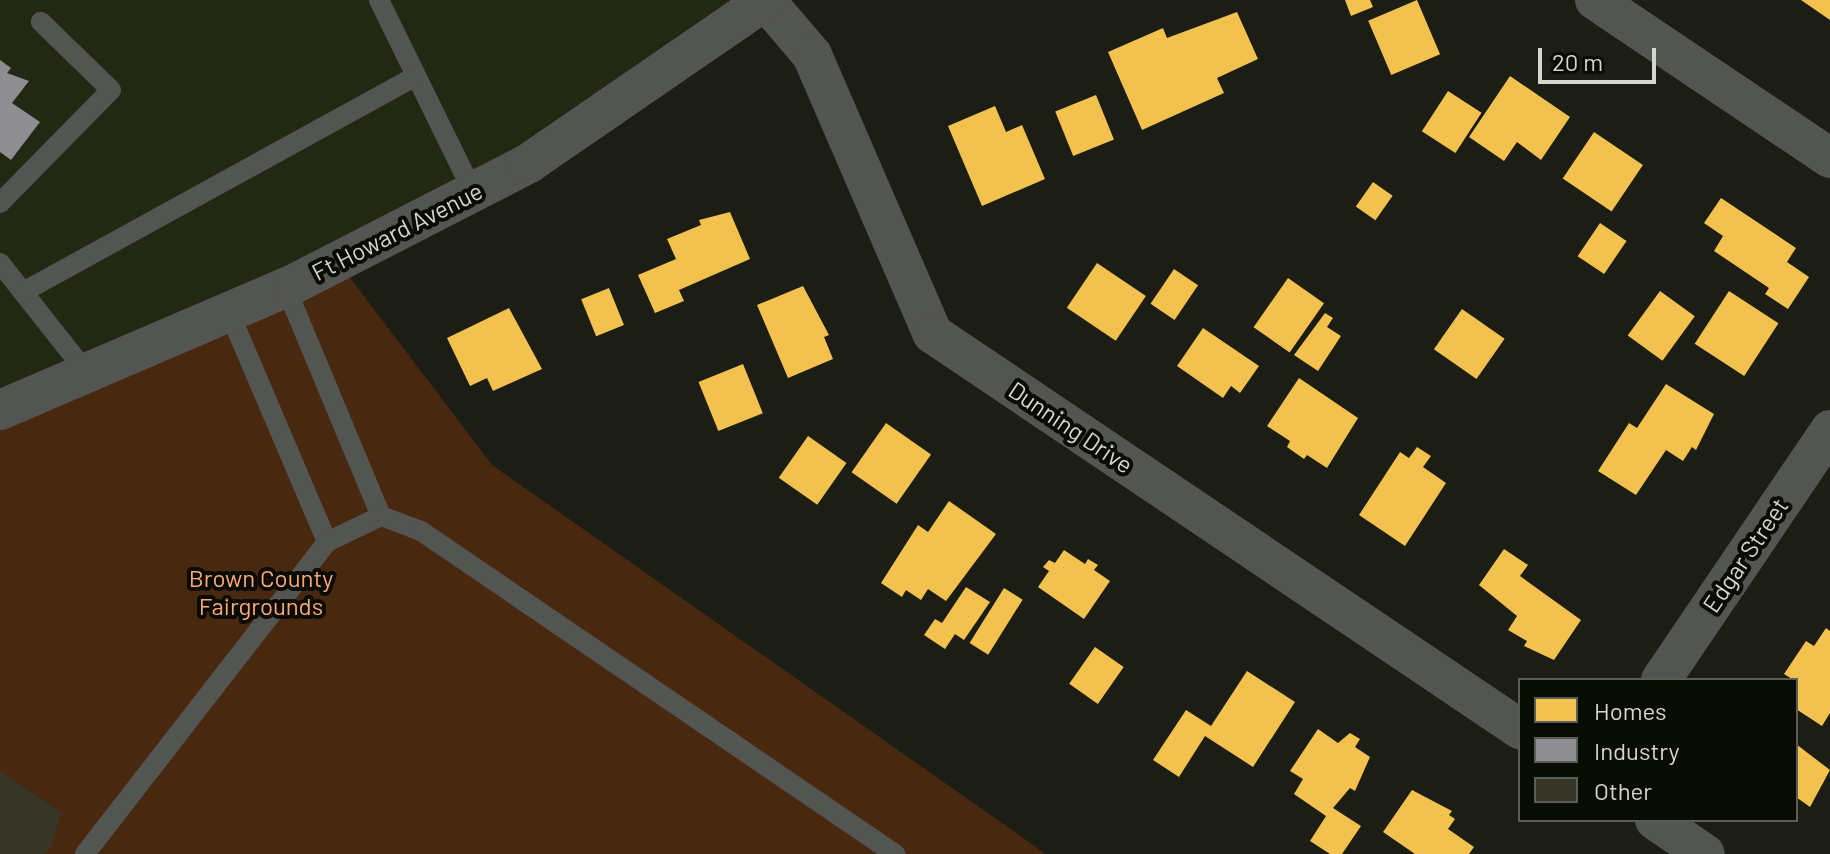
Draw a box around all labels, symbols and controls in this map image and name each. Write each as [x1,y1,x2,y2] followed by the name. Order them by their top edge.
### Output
[1542,32,1660,82] scale bar
[1552,47,1603,76] text: 20 m
[307,176,487,286] street label: Ft Howard Avenue
[1004,375,1138,479] street label: Dunning Drive
[1696,492,1794,618] street label: Edgar Street
[189,564,333,620] park label: Brown County Fairgrounds
[1518,678,1798,822] legend
[1594,696,1667,725] text: Homes
[1594,736,1680,765] text: Industry
[1594,776,1652,805] text: Other

